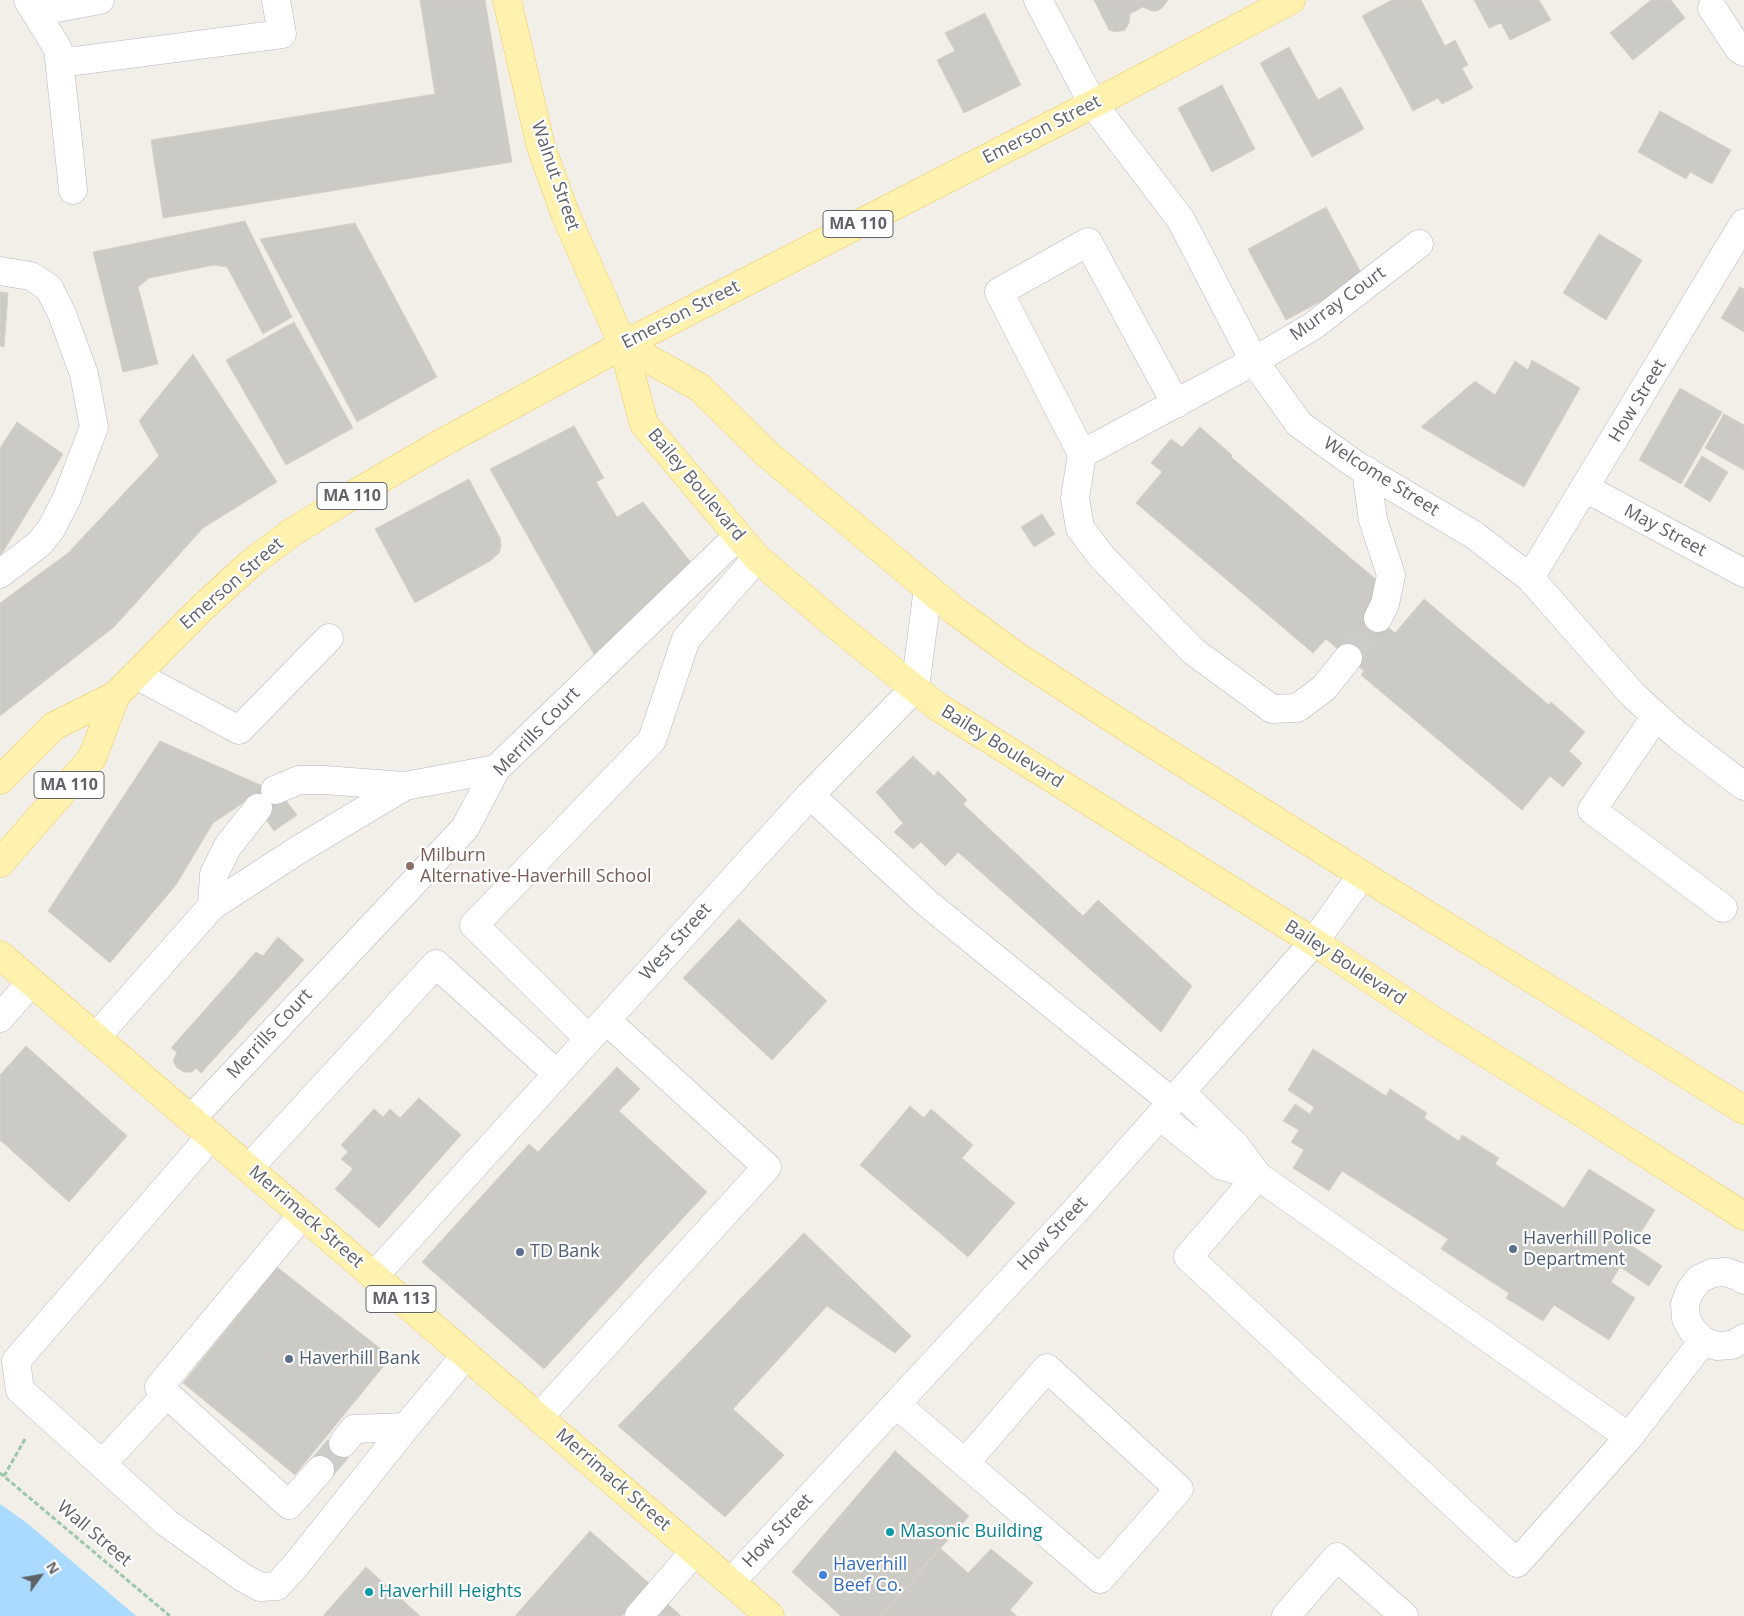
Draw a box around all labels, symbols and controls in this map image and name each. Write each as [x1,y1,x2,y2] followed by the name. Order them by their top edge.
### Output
[979,91,1105,169] street label: Emerson Street
[526,118,584,234] street label: Walnut Street
[823,210,893,238] road number: MA 110
[1286,262,1390,346] street label: Murray Court
[618,276,744,354] street label: Emerson Street
[1605,356,1671,446] street label: How Street
[643,424,749,546] street label: Bailey Boulevard
[1319,433,1443,521] street label: Welcome Street
[317,482,387,510] road number: MA 110
[1620,500,1710,562] street label: May Street
[176,533,288,635] street label: Emerson Street
[489,683,585,781] street label: Merrills Court
[937,701,1067,793] street label: Bailey Boulevard
[34,772,104,798] road number: MA 110
[420,845,652,888] place label: Milburn Alternative-Haverhill School
[404,860,416,872] marker: Milburn Alternative-Haverhill School
[636,899,716,985] street label: West Street
[1280,916,1410,1010] street label: Bailey Boulevard
[223,985,317,1083] street label: Merrills Court
[244,1161,368,1273] street label: Merrimack Street
[1013,1193,1093,1275] street label: How Street
[1523,1228,1652,1270] place label: Haverhill Police Department
[530,1241,600,1263] place label: TD Bank
[1507,1243,1519,1255] marker: Haverhill Police Department
[514,1246,526,1258] marker: TD Bank
[366,1286,436,1312] road number: MA 113
[299,1348,420,1370] place label: Haverhill Bank
[283,1353,295,1365] marker: Haverhill Bank
[551,1424,675,1536] street label: Merrimack Street
[738,1490,818,1572] street label: How Street
[52,1497,136,1571] street label: Wall Street
[900,1521,1043,1543] place label: Masonic Building
[884,1526,896,1538] marker: Masonic Building
[15,1551,65,1601] north arrow
[833,1554,907,1596] place label: Haverhill Beef Co.
[42,1558,64,1578] text: N
[817,1569,829,1581] marker: Haverhill Beef Co.
[379,1581,522,1603] place label: Haverhill Heights
[363,1586,375,1598] marker: Haverhill Heights

